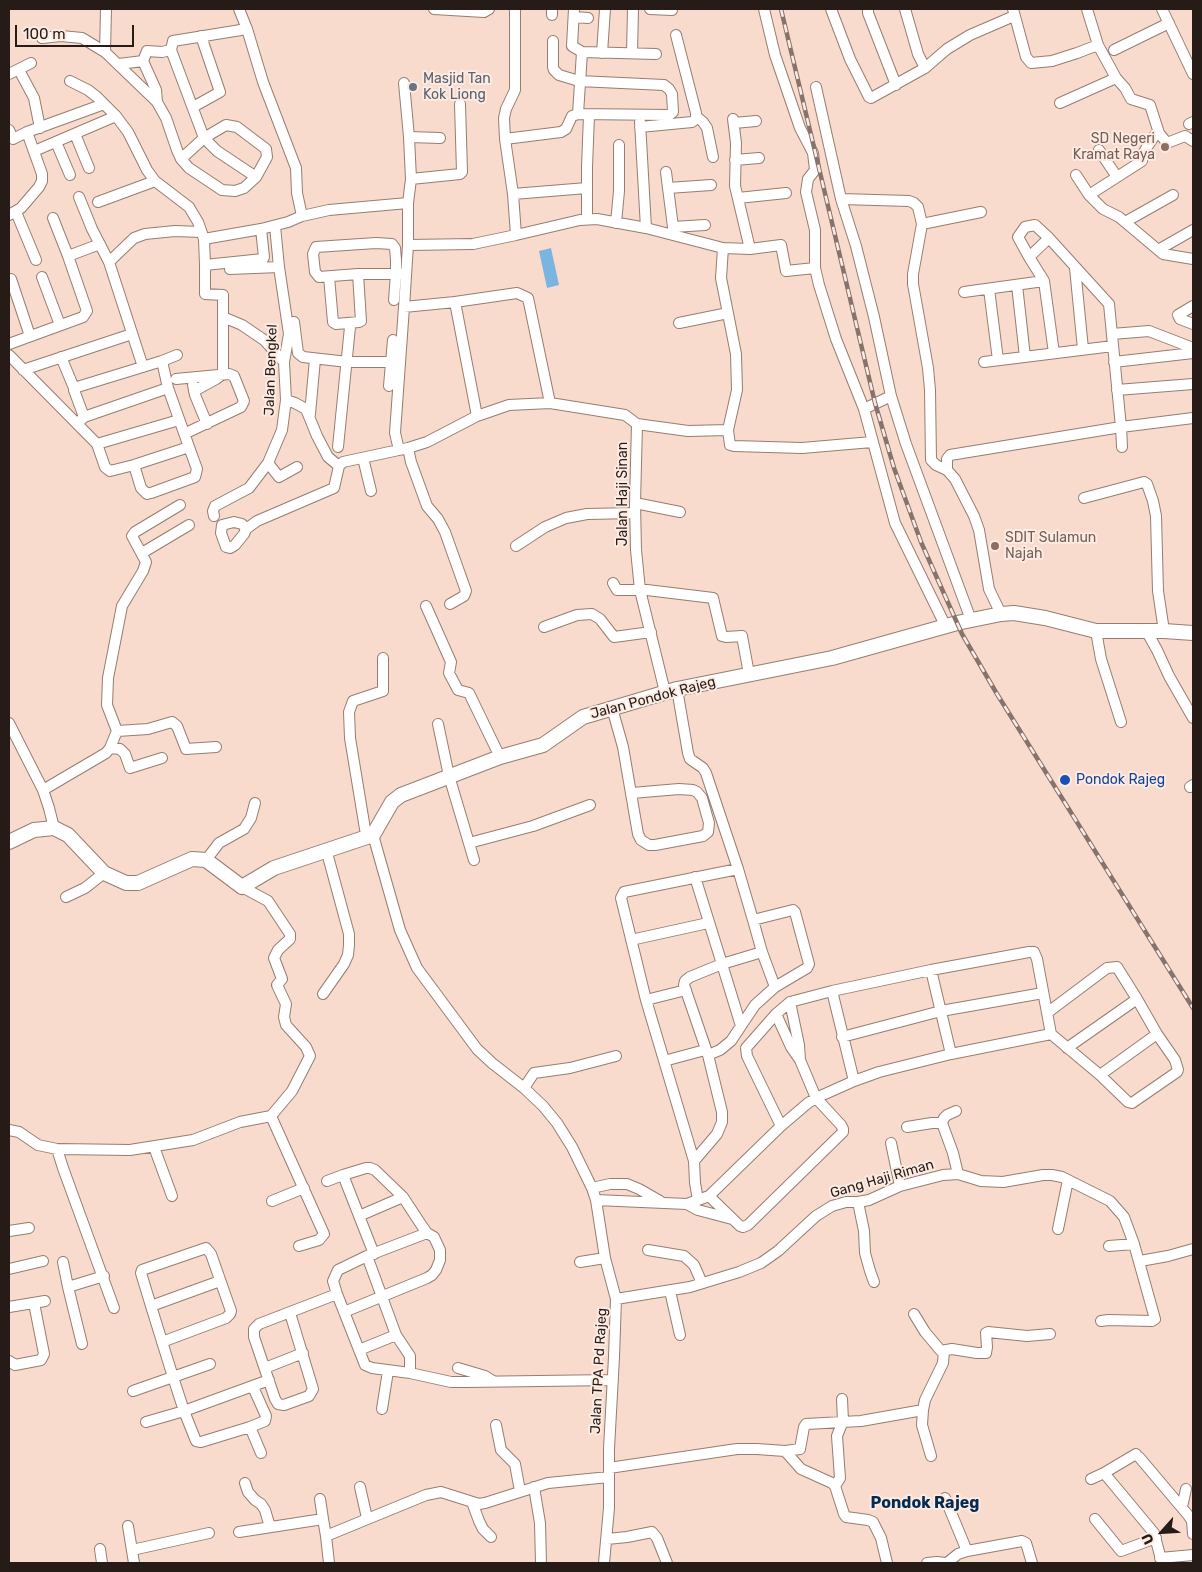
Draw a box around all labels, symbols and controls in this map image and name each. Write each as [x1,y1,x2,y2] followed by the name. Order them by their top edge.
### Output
[18,15,136,47] scale bar
[23,25,65,43] text: 100 m
[423,71,491,104] place label: Masjid Tan Kok Liong
[407,81,419,93] marker: Masjid Tan Kok Liong
[1073,131,1155,164] place label: SD Negeri Kramat Raya
[1159,141,1171,153] marker: SD Negeri Kramat Raya
[261,324,281,416] street label: Jalan Bengkel
[615,442,631,546] street label: Jalan Haji Sinan
[1005,530,1096,562] place label: SDIT Sulamun Najah
[989,540,1001,552] marker: SDIT Sulamun Najah
[589,673,717,723] street label: Jalan Pondok Rajeg
[1076,772,1165,788] place label: Pondok Rajeg
[1058,773,1072,787] marker: Pondok Rajeg
[828,1156,936,1202] street label: Gang Haji Riman
[587,1307,611,1435] street label: Jalan TPA Pd Rajeg
[871,1493,979,1513] district label: Pondok Rajeg
[1137,1507,1187,1557] north arrow
[1138,1531,1158,1547] text: U

